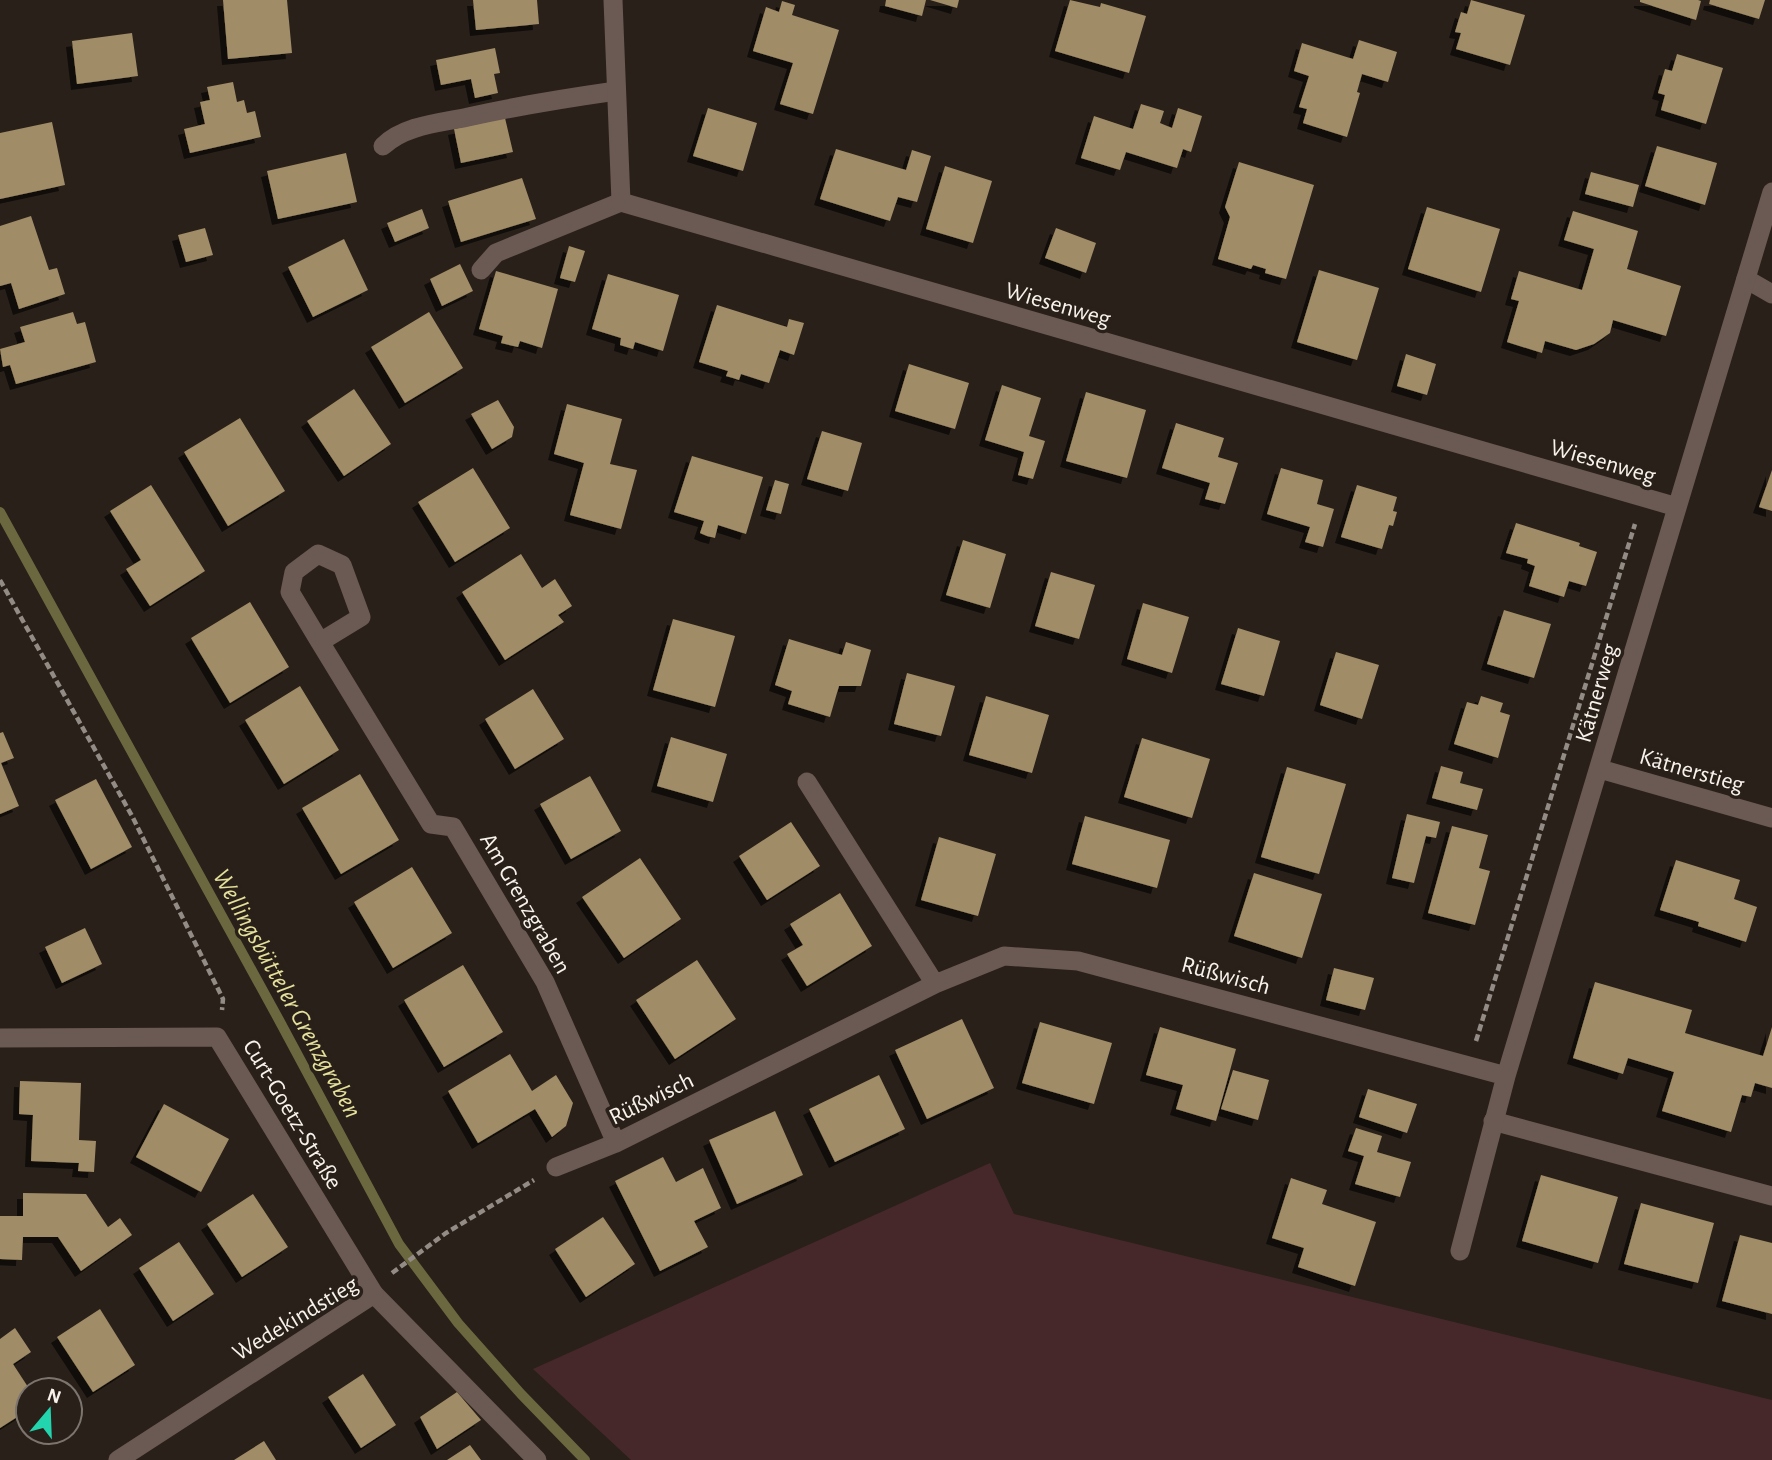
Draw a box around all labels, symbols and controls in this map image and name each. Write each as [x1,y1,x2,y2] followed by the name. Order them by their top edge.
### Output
[1002,278,1113,332] street label: Wiesenweg
[1547,435,1658,489] street label: Wiesenweg
[1571,641,1623,745] street label: Kätnerweg
[1637,745,1747,797] street label: Kätnerstieg
[475,829,575,978] street label: Am Grenzgraben
[208,865,366,1122] water label: Wellingsbütteler Grenzgraben
[1179,953,1273,999] street label: Rüßwisch
[238,1035,346,1194] street label: Curt-Goetz-Straße
[605,1068,698,1130] street label: Rüßwisch
[229,1272,363,1366] street label: Wedekindstieg
[14,1376,84,1446] north arrow
[45,1385,63,1407] text: N

